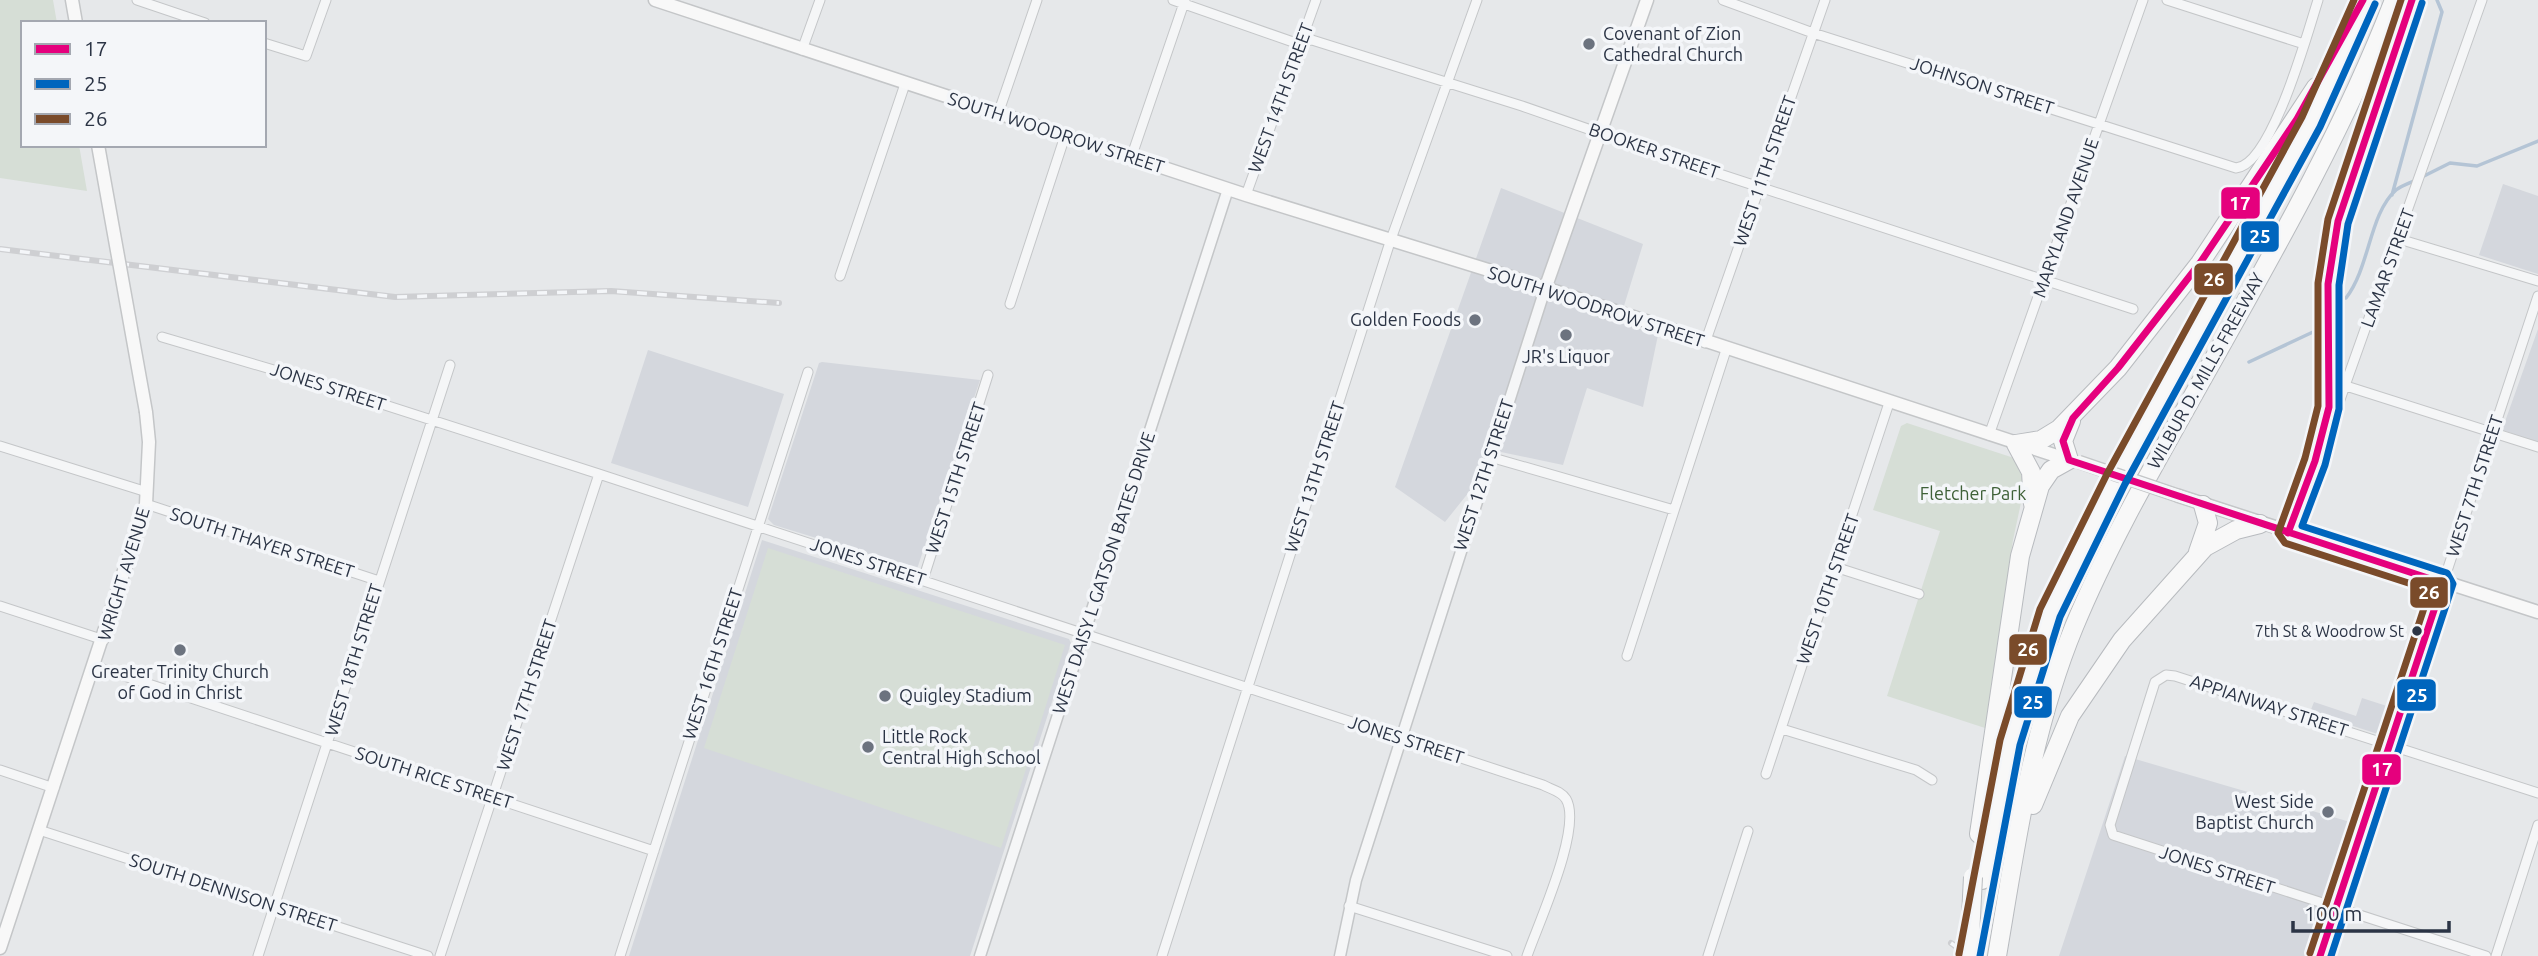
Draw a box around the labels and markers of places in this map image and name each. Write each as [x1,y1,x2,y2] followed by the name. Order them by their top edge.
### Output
[1603,23,1743,64] place label: Covenant of Zion Cathedral Church
[1581,36,1597,52] marker: Covenant of Zion Cathedral Church
[1350,309,1461,329] place label: Golden Foods
[1467,312,1483,328] marker: Golden Foods
[1558,327,1574,343] marker: JR's Liquor
[1522,346,1610,366] place label: JR's Liquor
[2255,622,2405,640] place label: 7th St & Woodrow St
[2410,624,2424,638] marker: 7th St & Woodrow St
[172,642,188,658] marker: Greater Trinity Church of God in Christ
[91,661,269,702] place label: Greater Trinity Church of God in Christ
[899,685,1032,706] place label: Quigley Stadium
[877,688,893,704] marker: Quigley Stadium
[882,726,1041,767] place label: Little Rock Central High School
[860,739,876,755] marker: Little Rock Central High School
[2195,791,2314,832] place label: West Side Baptist Church
[2320,804,2336,820] marker: West Side Baptist Church

